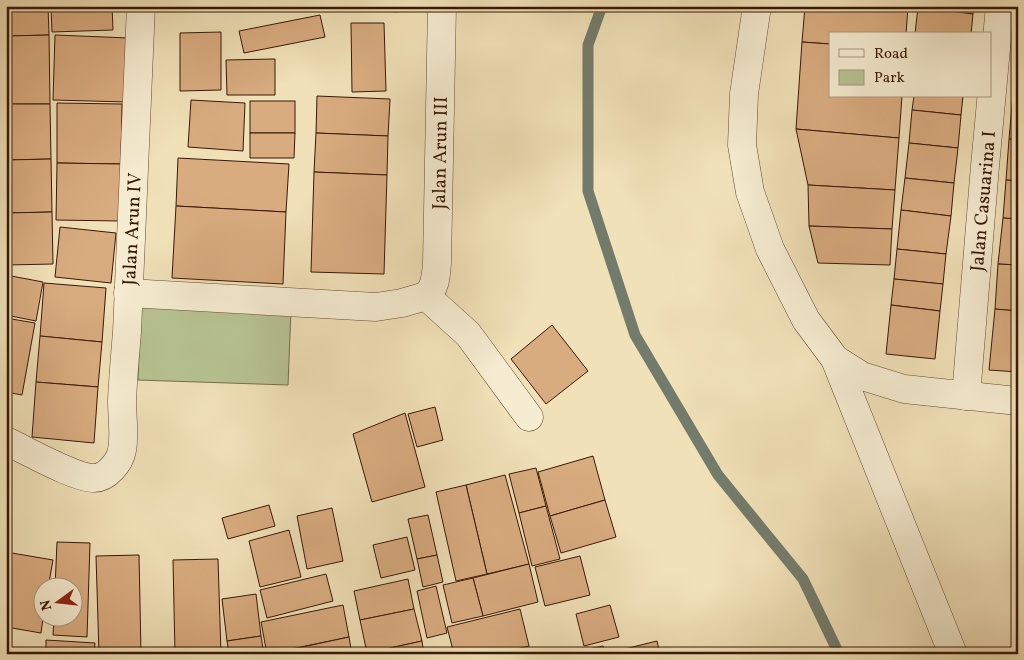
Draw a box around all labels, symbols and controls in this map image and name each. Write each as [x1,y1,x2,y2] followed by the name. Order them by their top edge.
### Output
[829,32,992,98] legend
[874,44,908,65] text: Road
[874,68,905,89] text: Park
[427,96,455,210] street label: Jalan Arun III
[965,130,1003,273] street label: Jalan Casuarina I
[117,172,149,286] street label: Jalan Arun IV
[32,578,82,628] north arrow
[36,598,57,612] text: N

